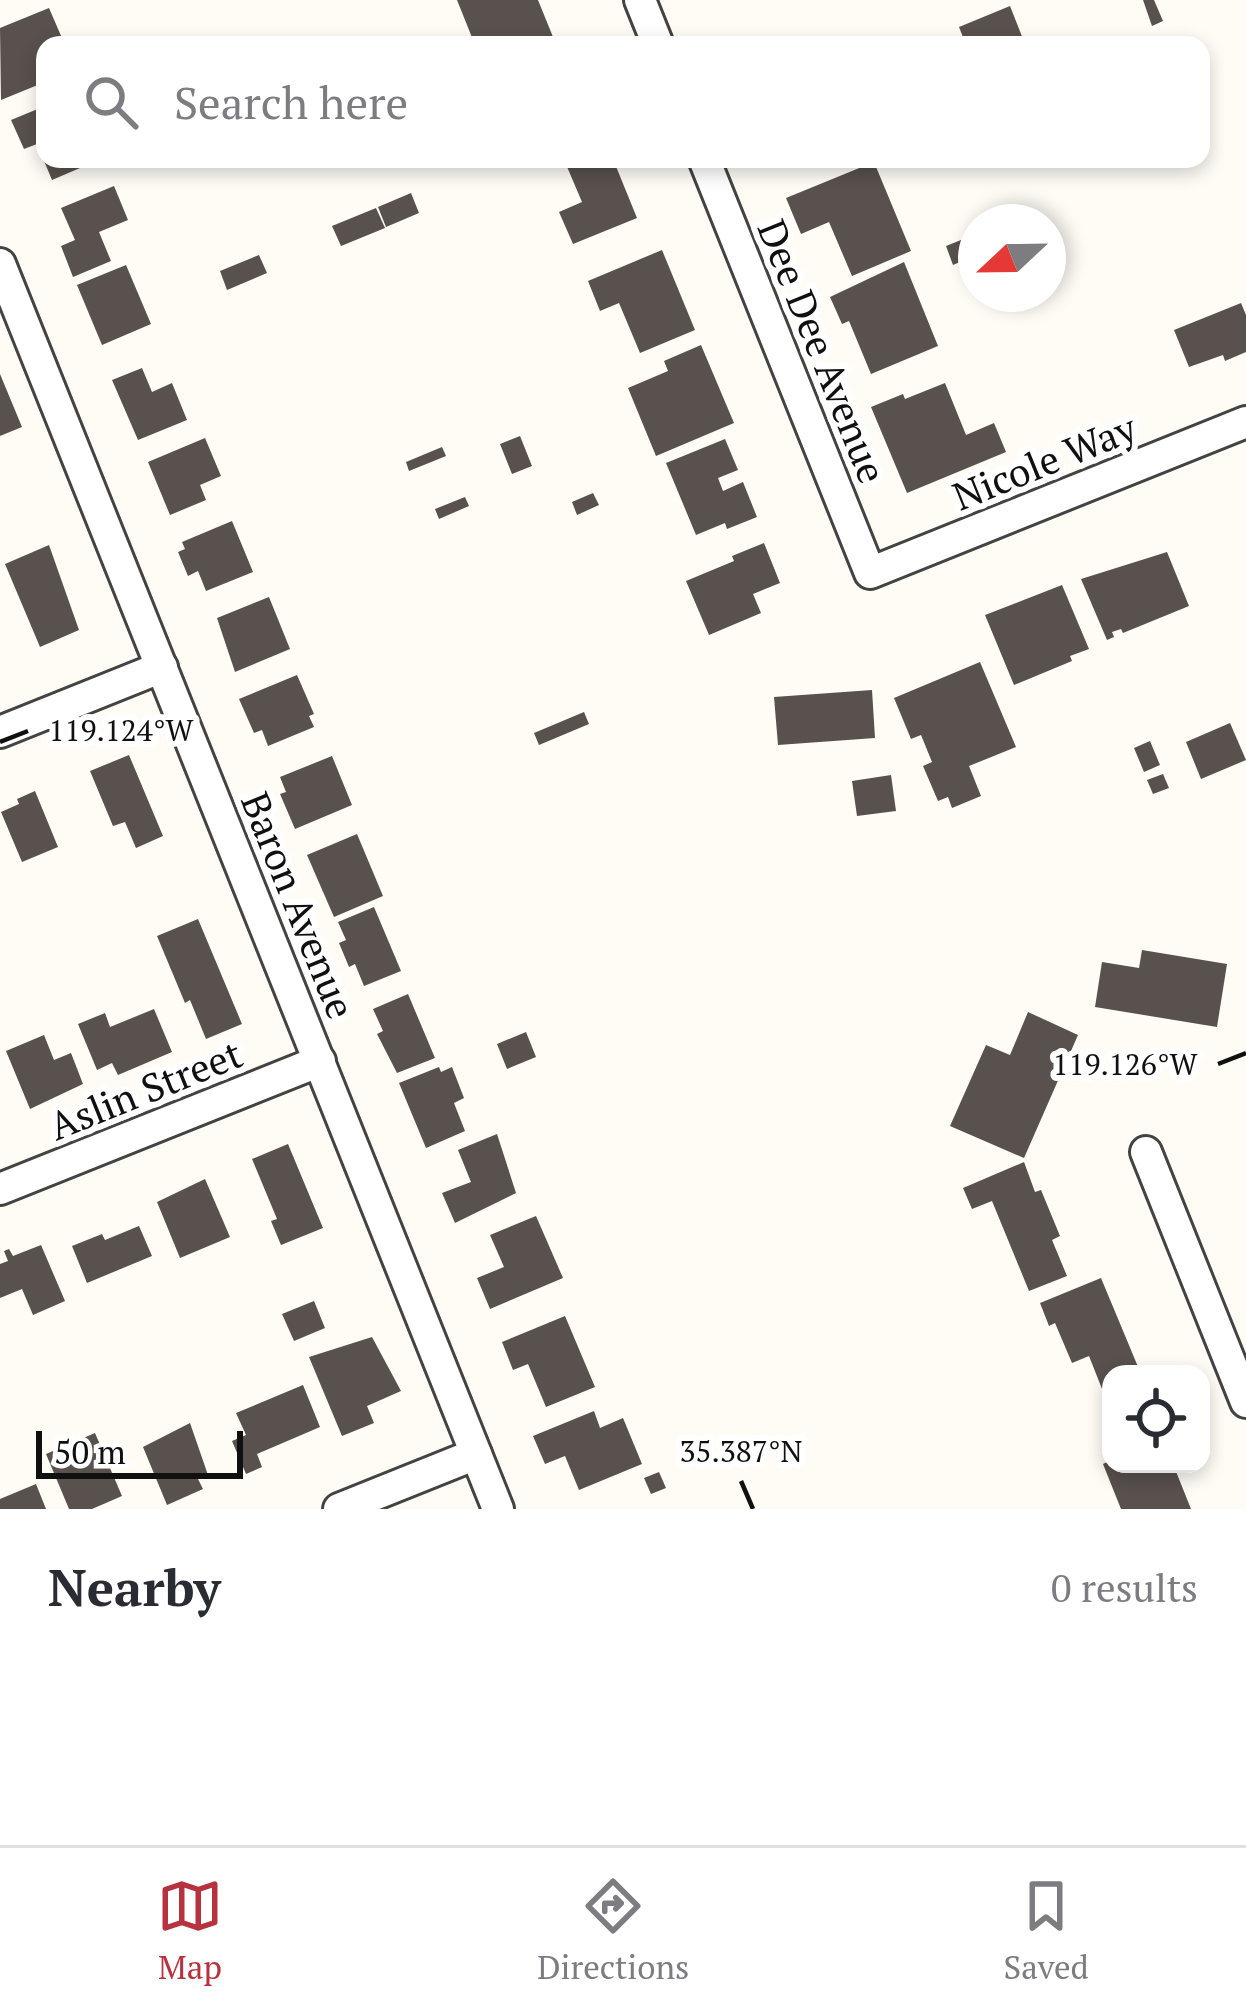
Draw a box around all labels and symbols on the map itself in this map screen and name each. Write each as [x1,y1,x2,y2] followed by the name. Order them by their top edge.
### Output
[958,204,1066,312] north arrow
[747,212,899,490] street label: Dee Dee Avenue
[945,400,1145,521] street label: Nicole Way
[48,710,194,750] text: 119.124°W
[230,784,368,1026] street label: Baron Avenue
[41,1027,249,1151] street label: Aslin Street
[1052,1044,1198,1084] text: 119.126°W
[36,1425,243,1478] scale bar
[680,1431,803,1471] text: 35.387°N

